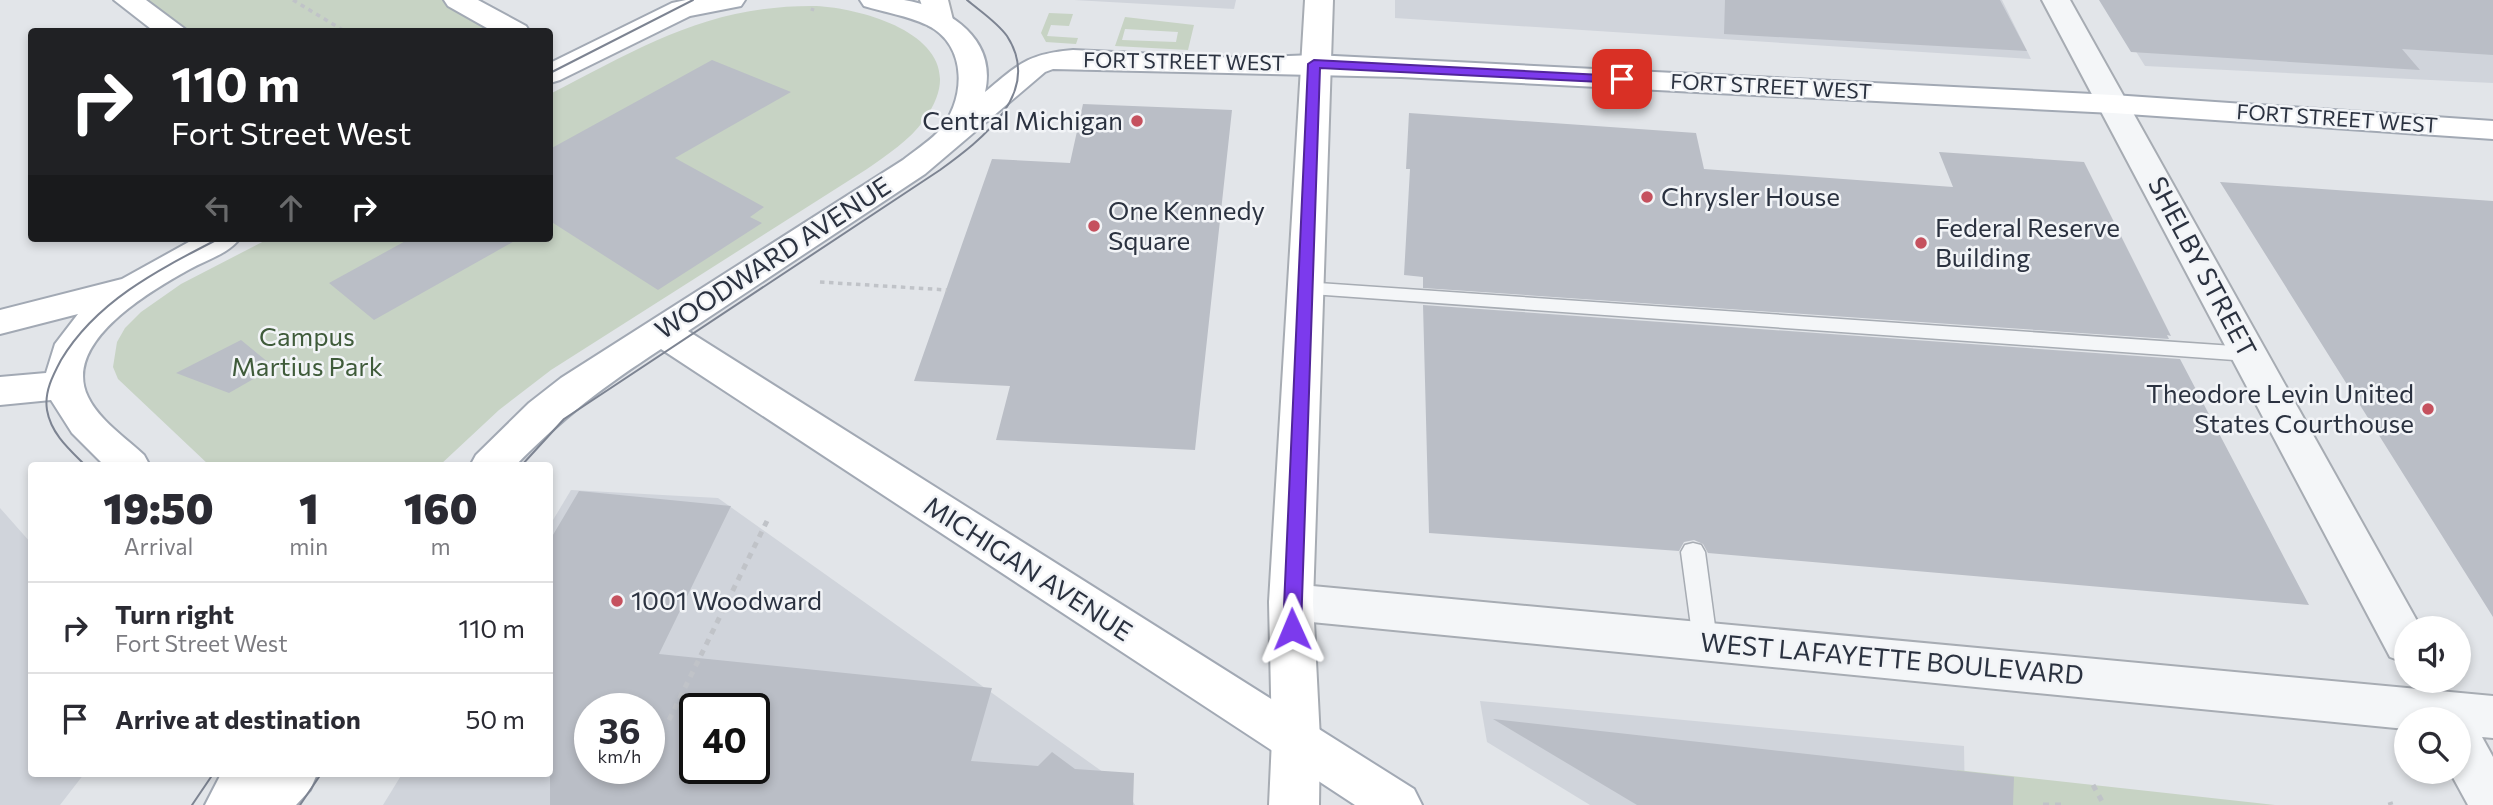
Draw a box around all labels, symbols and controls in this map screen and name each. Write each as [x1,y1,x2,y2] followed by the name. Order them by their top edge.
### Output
[1083,46,1285,75] street label: FORT STREET WEST
[1592,49,1652,109] pin
[171,52,300,112] text: 110 m
[56,56,147,147] icon: right
[1603,60,1641,98] icon: arrive
[1670,68,1872,103] street label: FORT STREET WEST
[2236,98,2439,137] street label: FORT STREET WEST
[922,104,1123,135] place label: Central Michigan
[171,112,411,152] text: Fort Street West
[1129,113,1145,129] marker: Central Michigan
[649,169,896,345] street label: WOODWARD AVENUE
[2143,171,2264,362] street label: SHELBY STREET
[1661,180,1840,211] place label: Chrysler House
[199,189,237,227] icon: left
[272,189,310,227] icon: ahead
[345,189,383,227] icon: right
[1639,189,1655,205] marker: Chrysler House
[1108,194,1265,255] place label: One Kennedy Square
[1935,211,2120,272] place label: Federal Reserve Building
[1086,218,1102,234] marker: One Kennedy Square
[1913,235,1929,251] marker: Federal Reserve Building
[231,320,383,381] park label: Campus Martius Park
[2146,377,2414,438] place label: Theodore Levin United States Courthouse
[2420,401,2436,417] marker: Theodore Levin United States Courthouse
[103,481,214,533] text: 19:50
[299,481,319,533] text: 1
[404,481,478,533] text: 160
[919,489,1139,647] street label: MICHIGAN AVENUE
[124,532,193,560] text: Arrival
[289,532,328,560] text: min
[431,532,451,560] text: m
[631,584,822,615] place label: 1001 Woodward
[1255,592,1329,666] position arrow
[609,593,625,609] marker: 1001 Woodward
[115,598,234,629] text: Turn right
[56,609,94,647] icon: right
[458,612,525,643] text: 110 m
[2394,616,2471,784] map controls
[2394,616,2471,693] button: sound
[1699,625,2085,690] street label: WEST LAFAYETTE BOULEVARD
[115,629,288,657] text: Fort Street West
[679,693,770,784] speed limit sign: 40
[56,700,94,738] icon: arrive
[115,703,361,734] text: Arrive at destination
[465,703,525,734] text: 50 m
[2394,707,2471,784] button: search
[599,708,640,751] text: 36
[598,745,641,767] text: km/h

